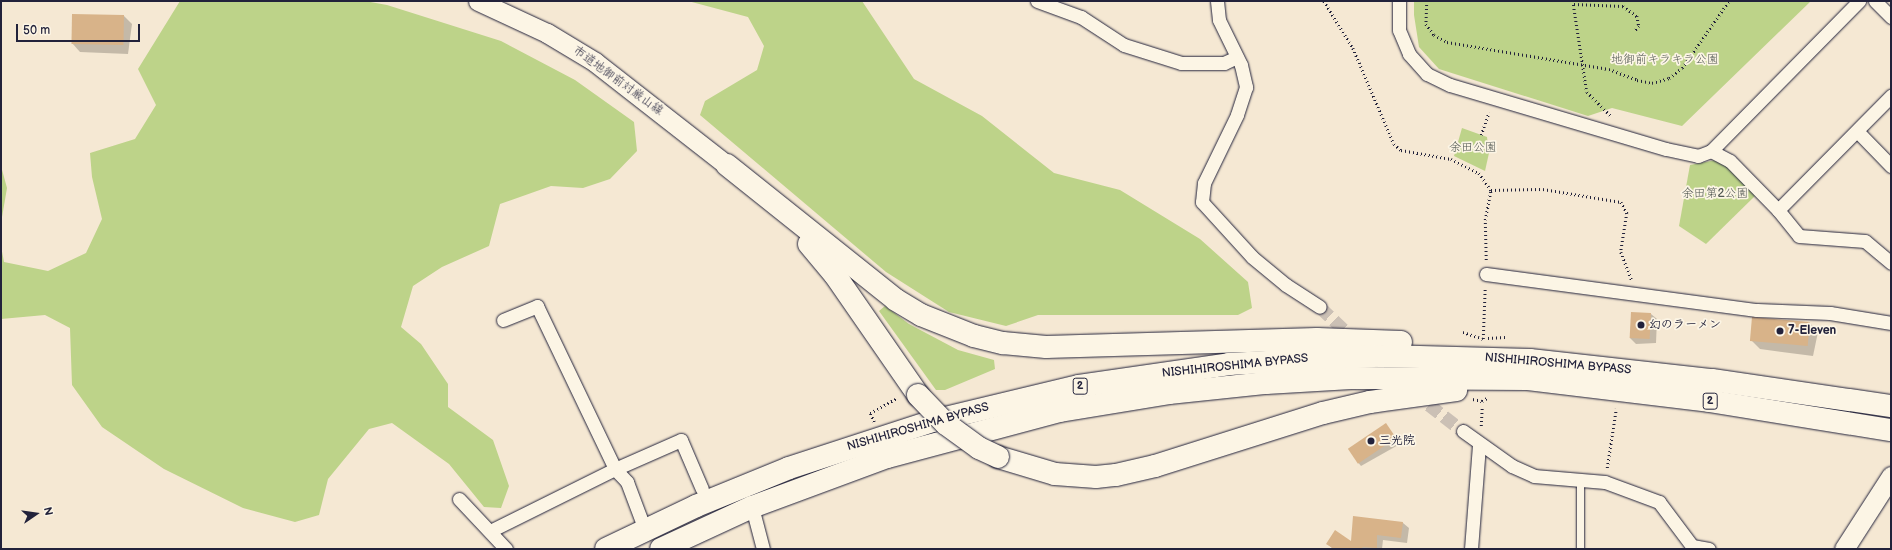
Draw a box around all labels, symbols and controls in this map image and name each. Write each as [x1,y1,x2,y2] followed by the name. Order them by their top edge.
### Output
[18,16,142,42] scale bar
[23,23,50,38] text: 50 m
[570,43,666,119] street label: 市道地御前対厳山線
[1611,53,1719,67] park label: 地御前キラキラ公園
[1449,141,1497,155] park label: 余田公園
[1681,187,1749,201] park label: 余田第2公園
[1649,318,1721,332] place label: 幻のラーメン
[1636,320,1646,330] marker: 幻のラーメン
[1788,324,1836,338] place label: 7-Eleven
[1775,326,1785,336] marker: 7-Eleven
[1484,350,1632,378] street label: NISHIHIROSHIMA BYPASS
[1161,351,1309,381] street label: NISHIHIROSHIMA BYPASS
[1072,377,1088,395] road number: 2
[1702,392,1718,410] road number: 2
[845,400,991,454] street label: NISHIHIROSHIMA BYPASS
[1379,434,1415,448] place label: 三光院
[1366,436,1376,446] marker: 三光院
[16,494,56,534] north arrow
[41,506,55,517] text: N

